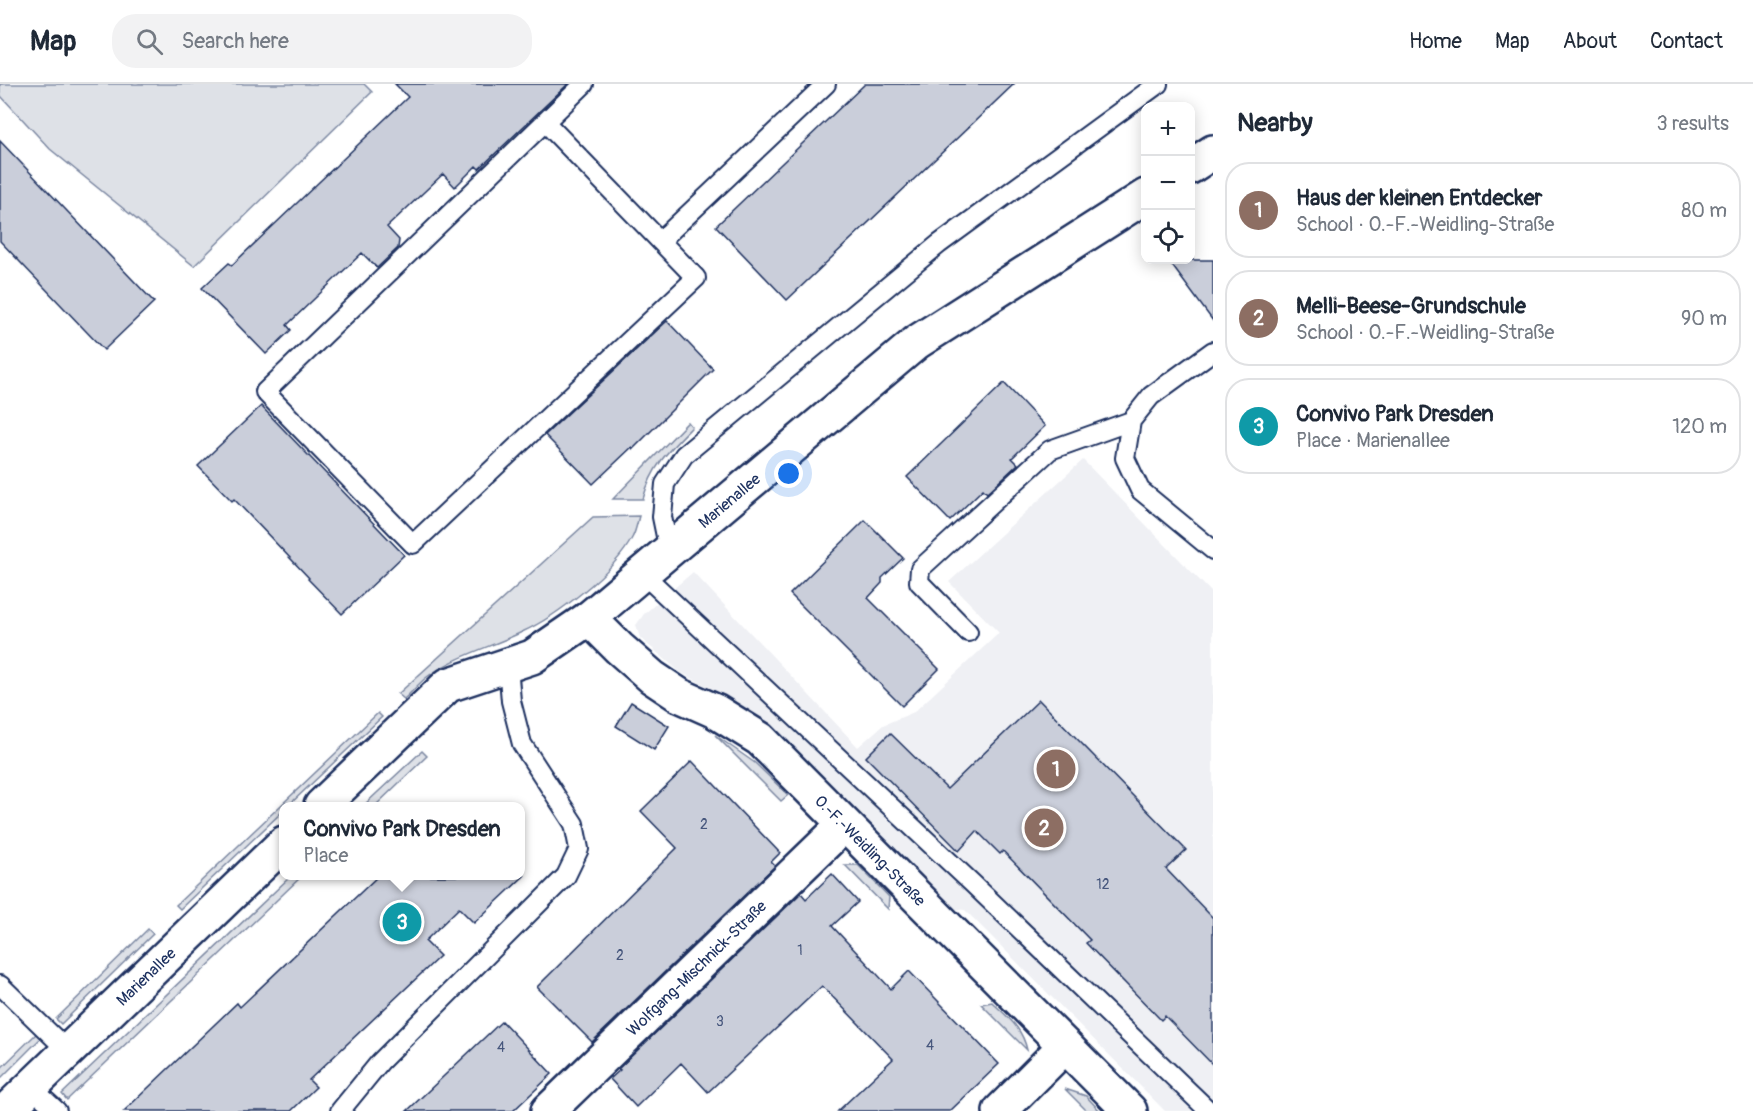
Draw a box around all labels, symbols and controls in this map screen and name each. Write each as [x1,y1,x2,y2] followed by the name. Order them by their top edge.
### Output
[112,14,532,68] search box
[30,24,76,59] text: Map
[133,25,166,58] icon: search
[181,27,289,55] text: Search here
[1409,28,1462,55] text: Home
[1495,28,1530,55] text: Map
[1563,28,1617,55] text: About
[1650,28,1723,55] text: Contact
[1141,102,1195,264] map controls
[1141,102,1195,156] button: +
[1237,107,1313,139] text: Nearby
[1657,111,1729,136] text: 3 results
[1141,156,1195,210] button: −
[1296,184,1542,212] text: Haus der kleinen Entdecker
[1255,198,1262,223] text: 1
[1681,198,1727,223] text: 80 m
[1141,210,1195,264] button: locate
[1296,212,1554,237] text: School · O.-F.-Weidling-Straße
[1296,292,1526,320] text: Melli-Beese-Grundschule
[1253,306,1264,331] text: 2
[1681,306,1727,331] text: 90 m
[1296,320,1554,345] text: School · O.-F.-Weidling-Straße
[1296,400,1494,428] text: Convivo Park Dresden
[1253,414,1264,439] text: 3
[1672,414,1727,439] text: 120 m
[1296,428,1450,453] text: Place · Marienallee
[774,459,803,488] your location
[694,469,765,533] street label: Marienallee
[1036,746,1076,792] pin: 1
[810,791,930,911] street label: O.-F.-Weidling-Straße
[279,802,525,880] popup
[1024,806,1064,850] pin: 2
[303,815,501,843] text: Convivo Park Dresden
[700,816,708,833] house number: 2
[303,843,348,868] text: Place
[1096,876,1110,893] house number: 12
[623,896,771,1041] street label: Wolfgang-Mischnick-Straße
[382,900,422,944] pin: 3
[797,942,803,959] house number: 1
[112,944,180,1010] street label: Marienallee
[616,947,624,964] house number: 2
[716,1013,724,1030] house number: 3
[926,1037,934,1054] house number: 4
[497,1039,505,1056] house number: 4

